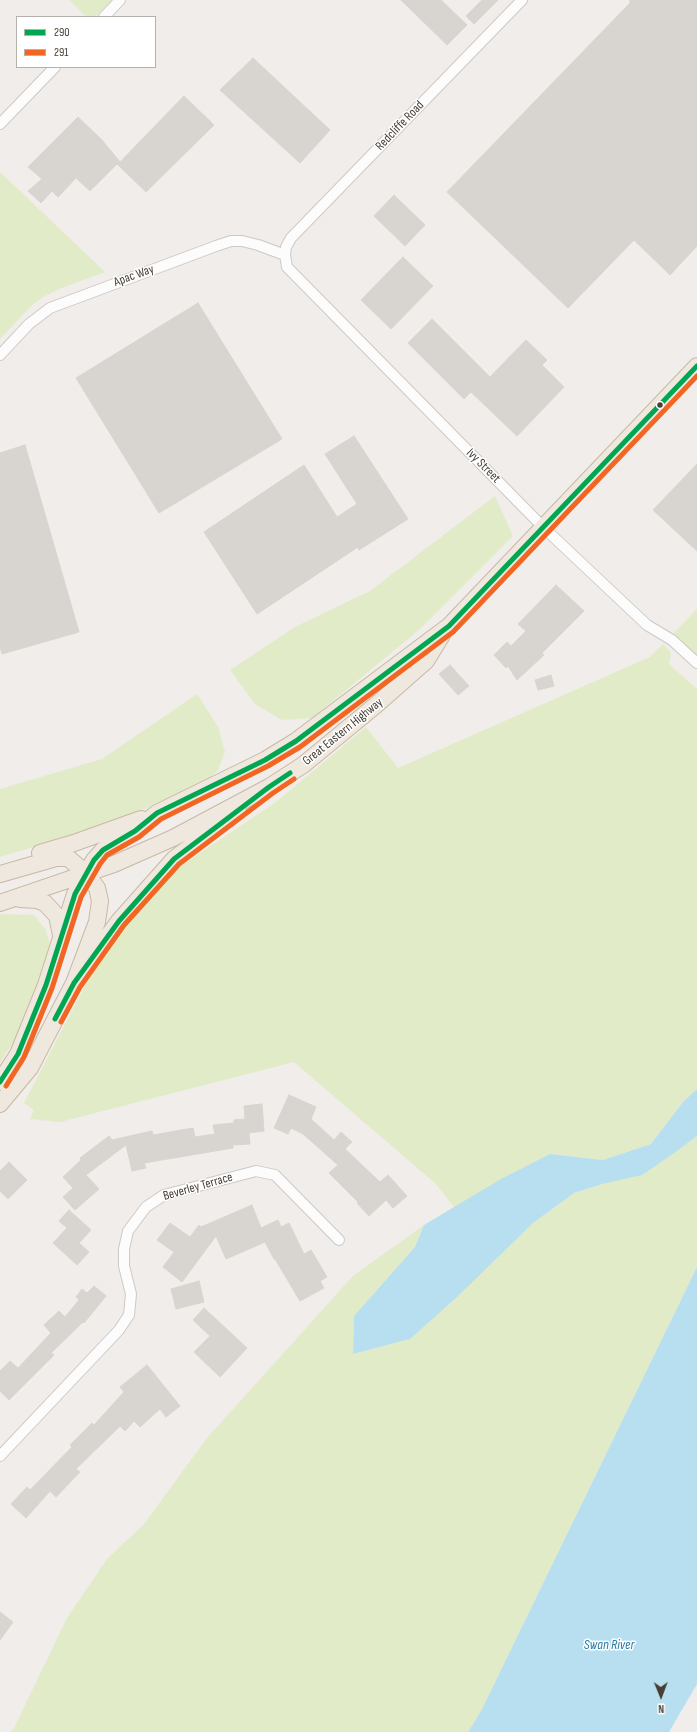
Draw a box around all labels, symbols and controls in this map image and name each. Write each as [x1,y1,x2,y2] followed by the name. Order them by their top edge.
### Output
[16,16,156,68] legend
[54,25,70,40] text: 290
[54,45,68,60] text: 291
[373,98,427,154] street label: Redcliffe Road
[112,262,156,290] street label: Apac Way
[655,400,665,410] unlabelled marker
[463,446,503,486] street label: Ivy Street
[300,695,386,769] street label: Great Eastern Highway
[161,1170,235,1204] street label: Beverley Terrace
[584,1637,634,1653] water label: Swan River
[641,1676,681,1716] north arrow
[658,1702,664,1715] text: N

